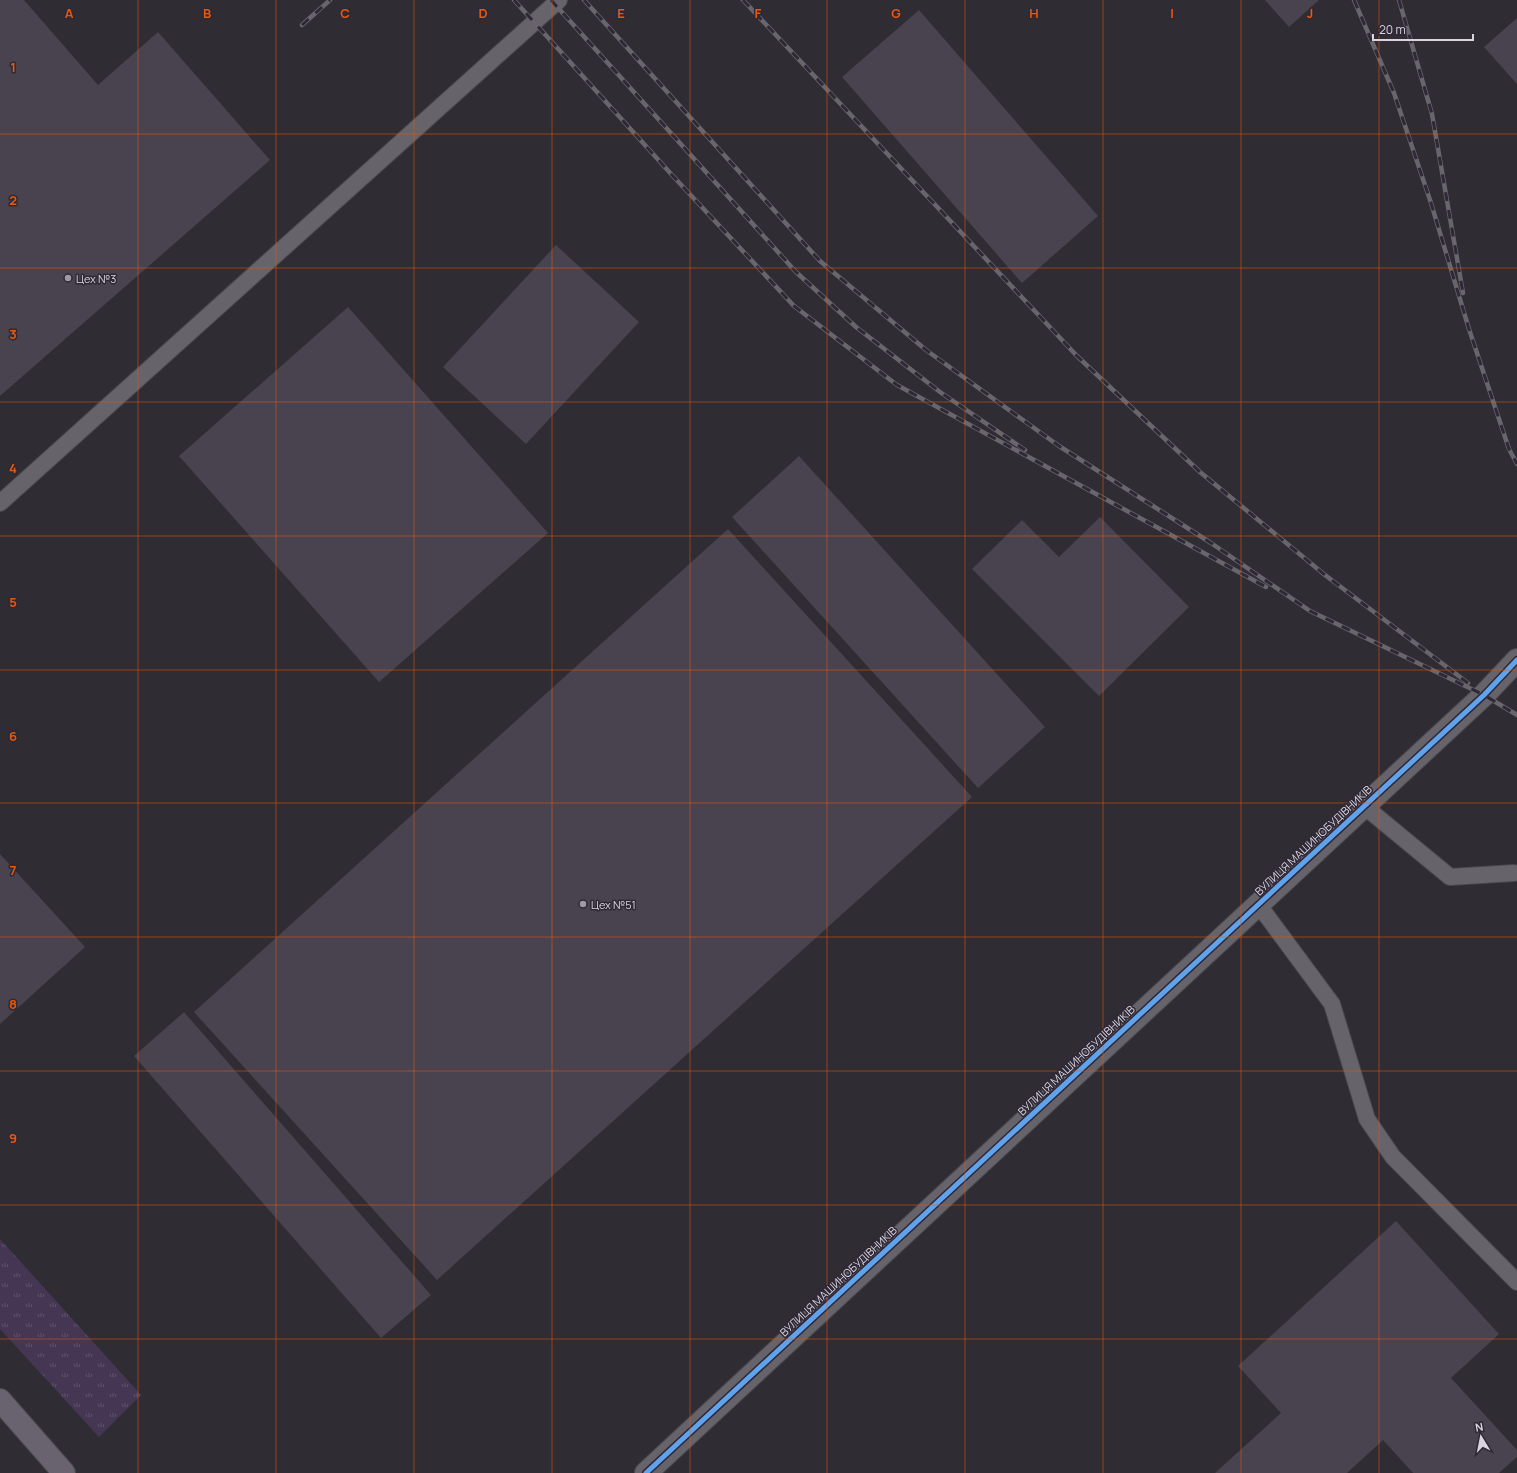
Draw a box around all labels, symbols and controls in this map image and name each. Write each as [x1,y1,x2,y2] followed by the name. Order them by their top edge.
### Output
[65,4,74,22] text: A
[203,4,211,22] text: B
[340,4,350,22] text: C
[478,4,488,22] text: D
[617,4,625,22] text: E
[755,4,762,22] text: F
[891,4,901,22] text: G
[1029,4,1039,22] text: H
[1170,4,1174,22] text: I
[1307,4,1313,22] text: J
[1373,16,1473,42] scale bar
[1379,21,1406,38] text: 20 m
[10,58,16,76] text: 1
[9,191,17,209] text: 2
[76,271,116,286] place label: Цех №3
[63,273,73,283] marker: Цех №3
[9,325,17,343] text: 3
[9,459,17,477] text: 4
[9,593,17,611] text: 5
[9,727,17,745] text: 6
[1251,781,1375,898] street label: ВУЛИЦЯ МАШИНОБУДІВНИКІВ
[10,861,17,879] text: 7
[591,897,636,912] place label: Цех №51
[578,899,588,909] marker: Цех №51
[9,995,17,1013] text: 8
[1014,1001,1138,1118] street label: ВУЛИЦЯ МАШИНОБУДІВНИКІВ
[9,1129,17,1147] text: 9
[776,1222,900,1339] street label: ВУЛИЦЯ МАШИНОБУДІВНИКІВ
[1461,1417,1501,1457] north arrow
[1474,1419,1484,1435] text: N

